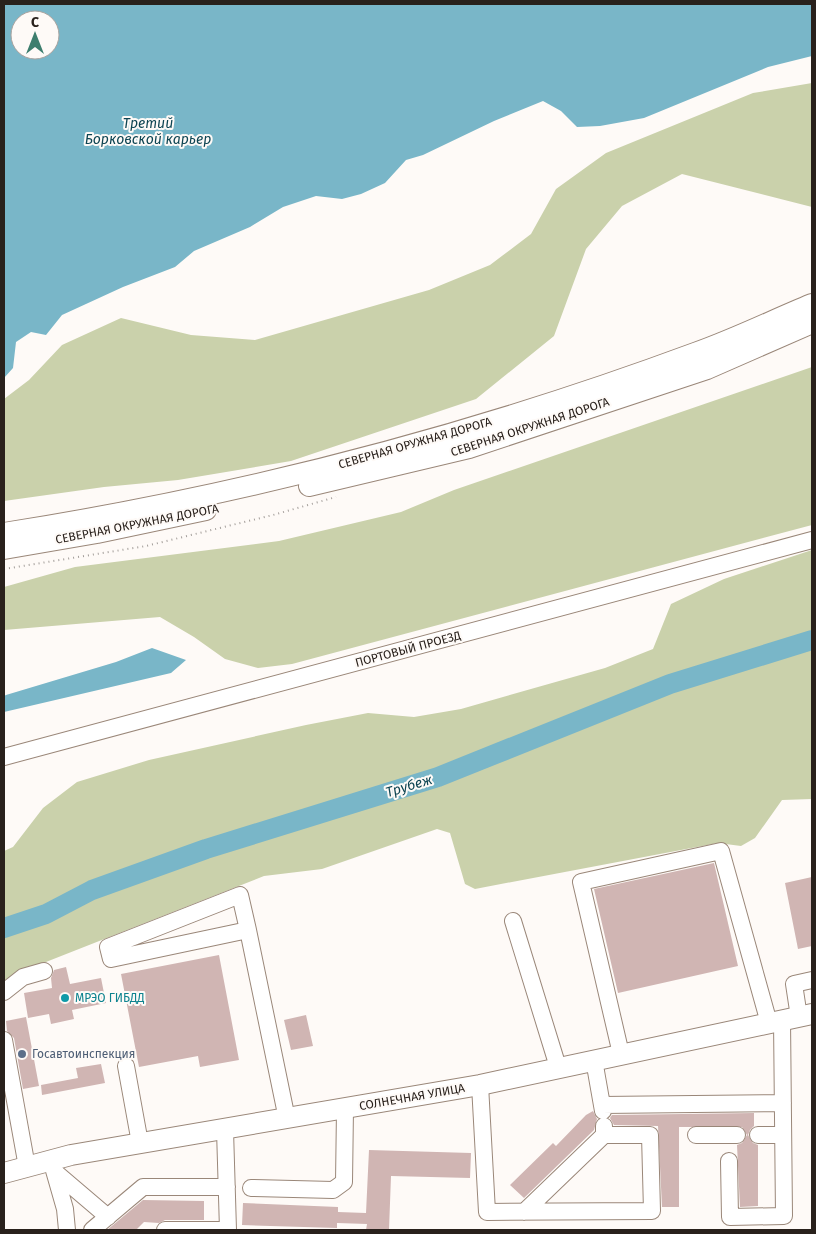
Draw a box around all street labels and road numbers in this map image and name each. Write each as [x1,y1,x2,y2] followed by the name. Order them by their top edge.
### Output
[449,395,611,459] street label: СЕВЕРНАЯ ОКРУЖНАЯ ДОРОГА
[337,414,493,472] street label: СЕВЕРНАЯ ОРУЖНАЯ ДОРОГА
[54,501,220,547] street label: СЕВЕРНАЯ ОКРУЖНАЯ ДОРОГА
[353,627,462,670] street label: ПОРТОВЫЙ ПРОЕЗД
[358,1081,466,1113] street label: СОЛНЕЧНАЯ УЛИЦА

